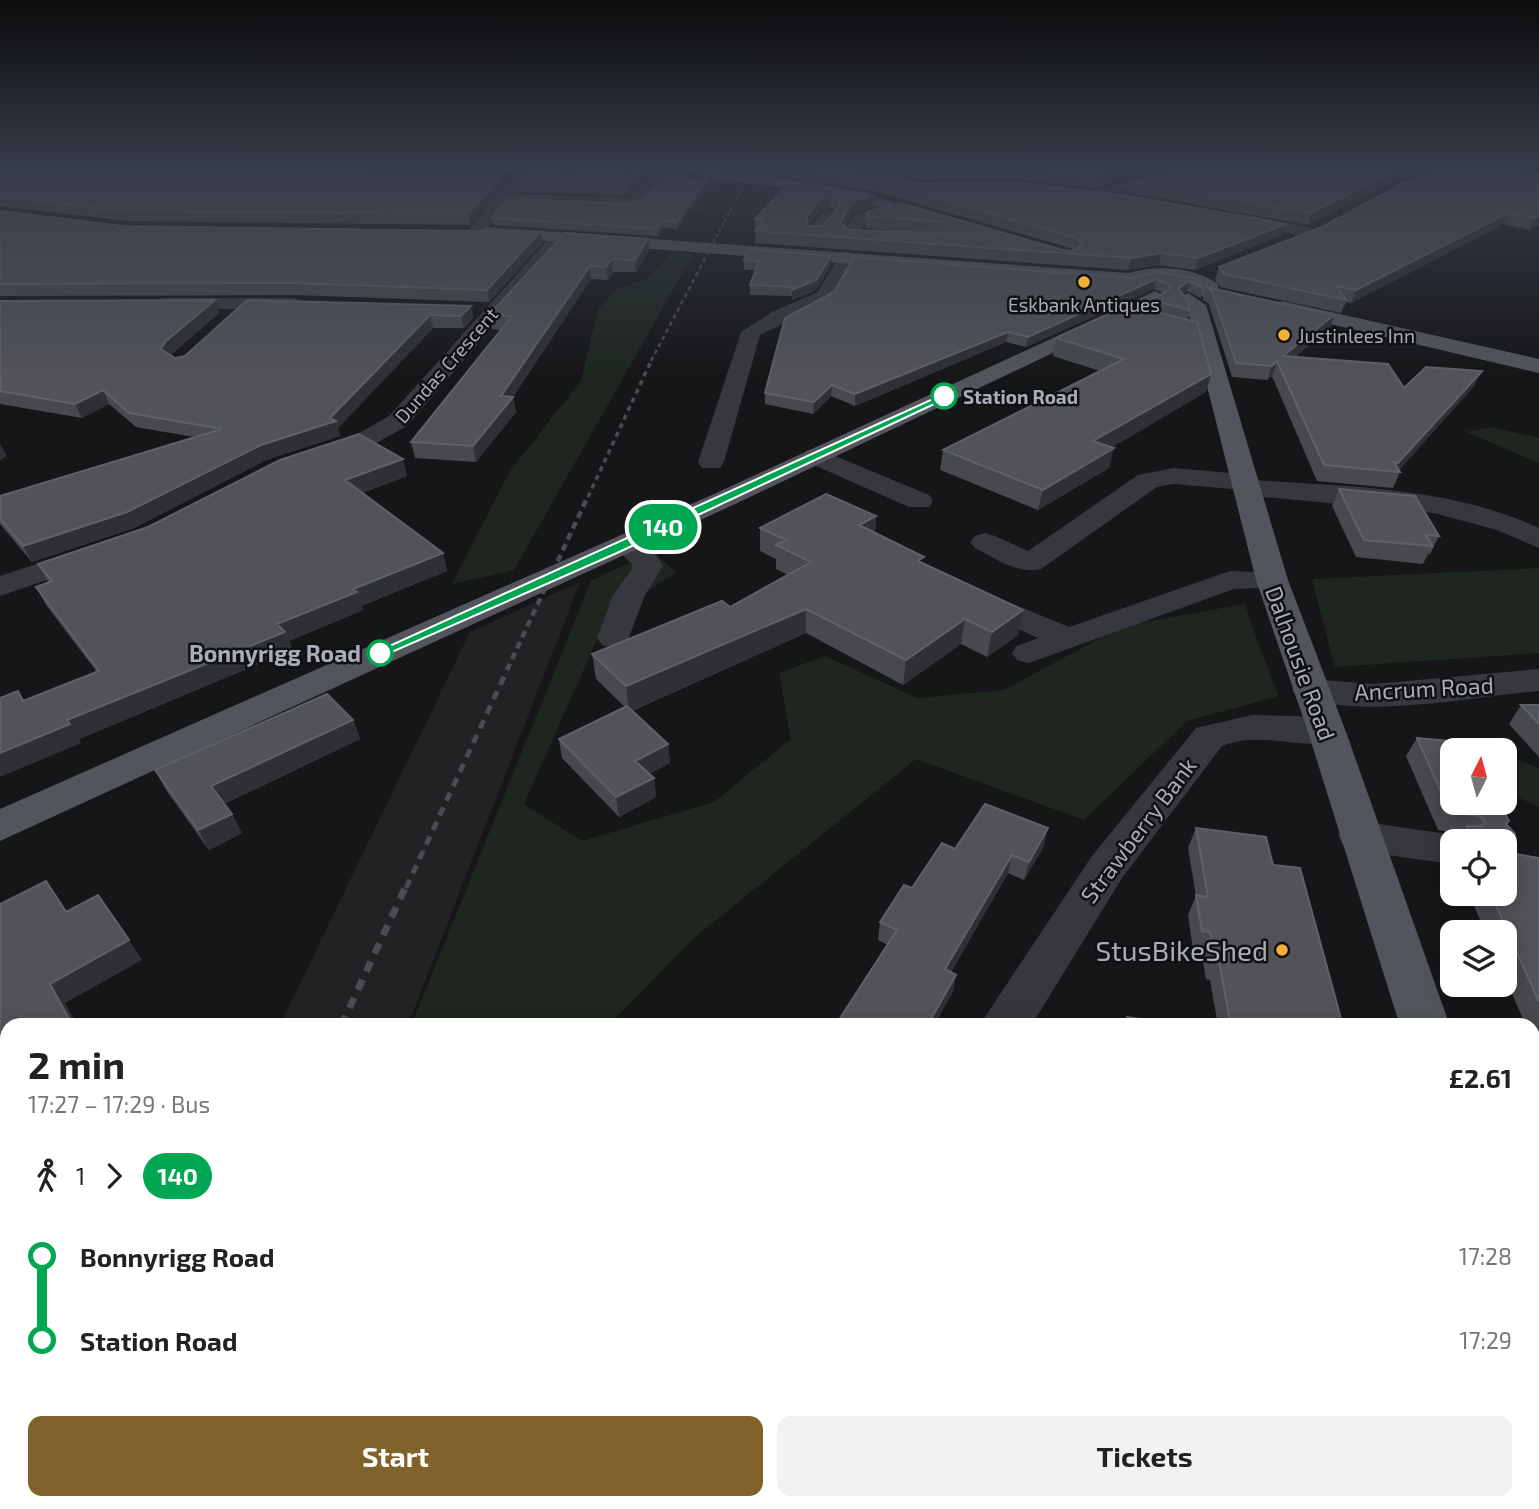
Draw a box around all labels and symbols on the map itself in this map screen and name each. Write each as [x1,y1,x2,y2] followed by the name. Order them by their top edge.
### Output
[1076,274,1092,290] marker: Eskbank Antiques
[1008,293,1160,316] place label: Eskbank Antiques
[390,303,502,427] street label: Dundas Crescent
[1298,324,1415,347] place label: Justinlees Inn
[1276,327,1292,343] marker: Justinlees Inn
[931,383,957,409] marker: Station Road
[963,385,1078,408] place label: Station Road
[623,504,703,550] line badge: 140
[1260,582,1342,744] street label: Dalhousie Road
[189,639,361,667] place label: Bonnyrigg Road
[367,640,393,666] marker: Bonnyrigg Road
[1354,670,1494,706] street label: Ancrum Road
[1440,738,1517,816] north arrow
[1074,751,1202,908] street label: Strawberry Bank
[1095,933,1268,967] place label: StusBikeShed
[1274,942,1290,958] marker: StusBikeShed

